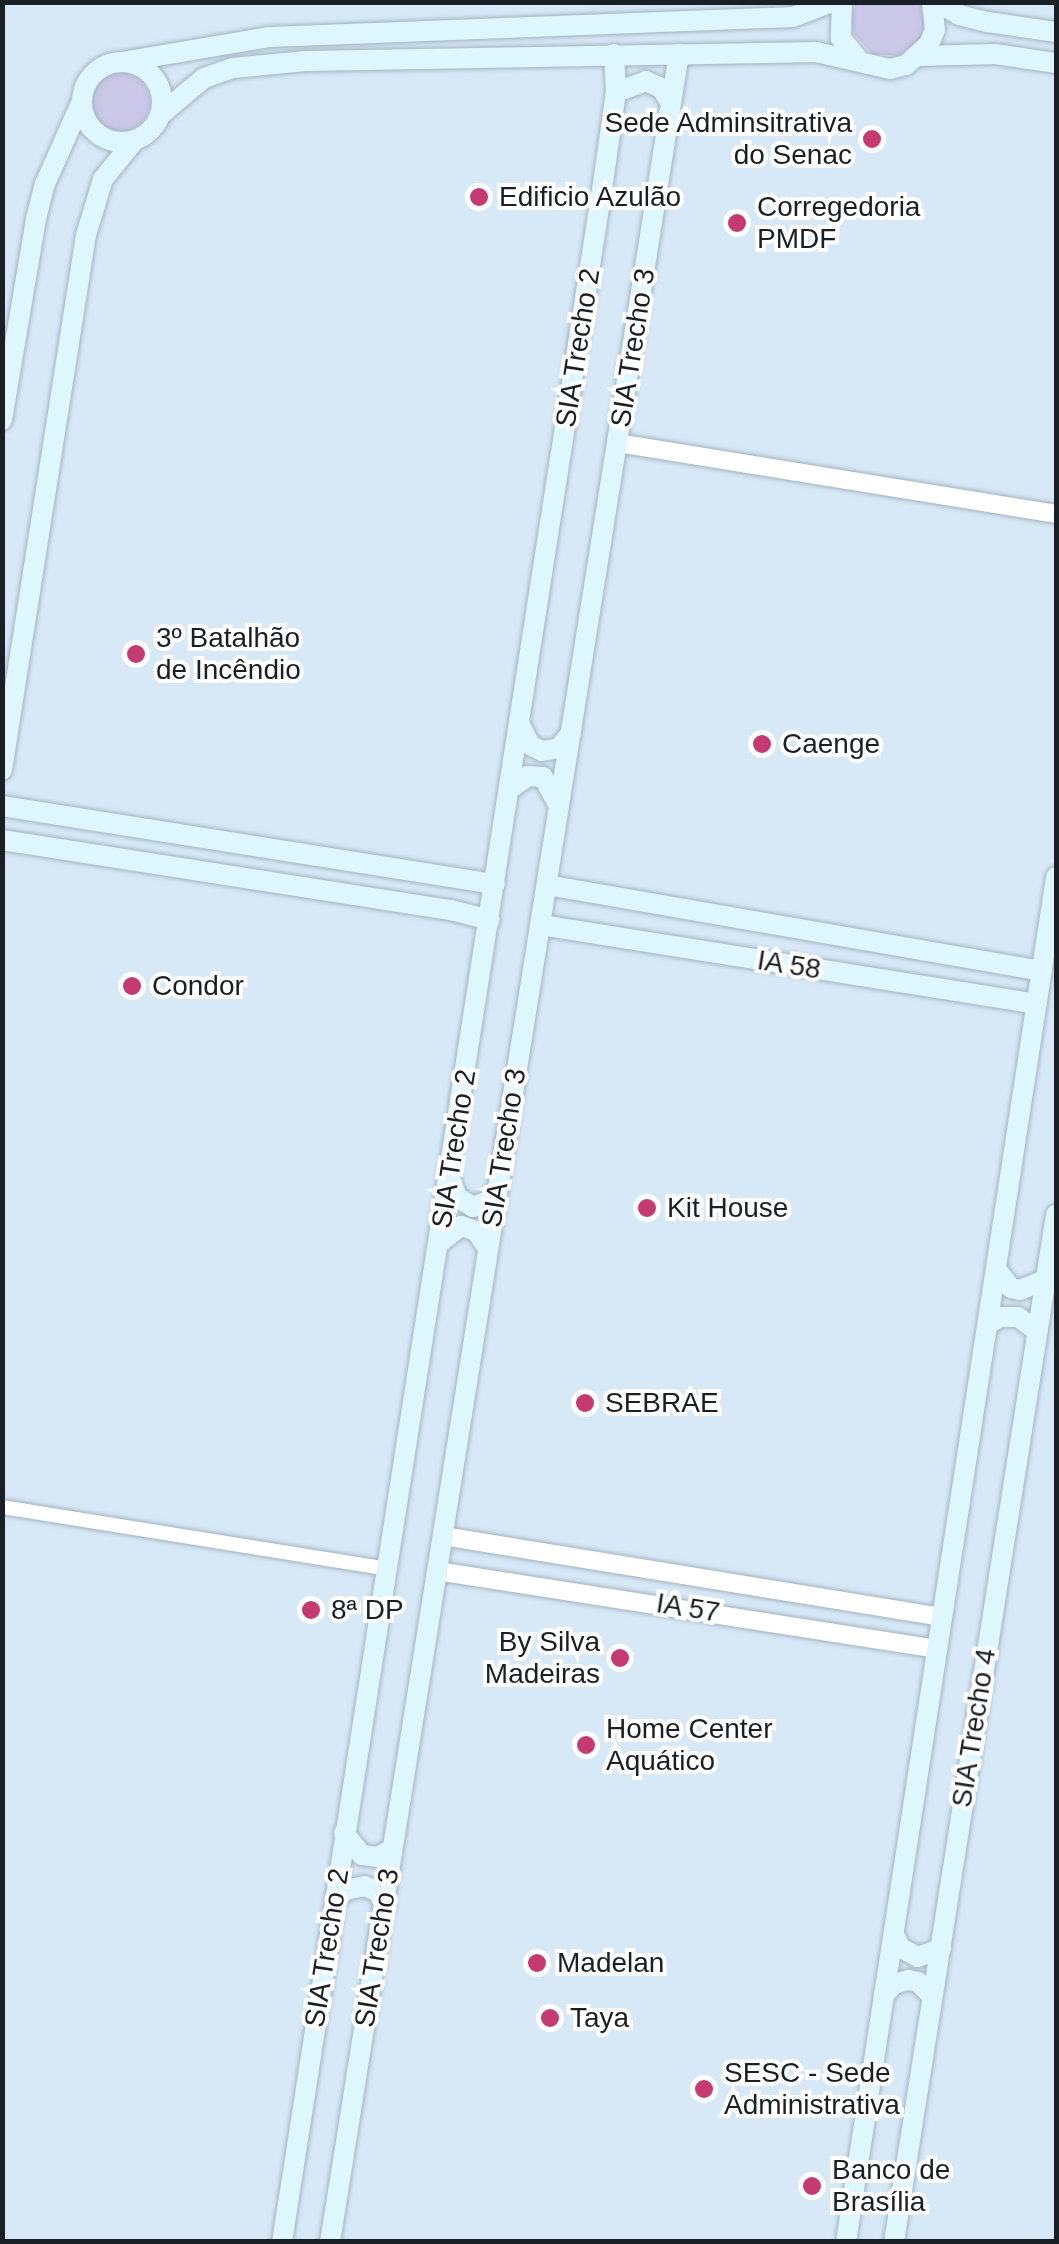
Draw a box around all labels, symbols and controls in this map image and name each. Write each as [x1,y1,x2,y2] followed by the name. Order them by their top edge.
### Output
[603,106,852,172] place label: Sede Adminsitrativa do Senac
[861,128,883,150] marker: Sede Adminsitrativa do Senac
[499,180,683,214] place label: Edificio Azulão
[468,186,490,208] marker: Edificio Azulão
[757,190,920,256] place label: Corregedoria PMDF
[726,212,748,234] marker: Corregedoria PMDF
[549,265,607,431] street label: SIA Trecho 2
[604,265,662,431] street label: SIA Trecho 3
[156,621,301,687] place label: 3º Batalhão de Incêndio
[125,643,147,665] marker: 3º Batalhão de Incêndio
[782,727,880,761] place label: Caenge
[751,733,773,755] marker: Caenge
[754,943,824,987] street label: IA 58
[152,969,244,1003] place label: Condor
[121,975,143,997] marker: Condor
[475,1065,533,1231] street label: SIA Trecho 3
[425,1066,483,1232] street label: SIA Trecho 2
[667,1191,788,1225] place label: Kit House
[636,1197,658,1219] marker: Kit House
[605,1386,719,1420] place label: SEBRAE
[574,1392,596,1414] marker: SEBRAE
[653,1586,723,1630] street label: IA 57
[331,1593,404,1627] place label: 8ª DP
[300,1599,322,1621] marker: 8ª DP
[485,1625,600,1691] place label: By Silva Madeiras
[945,1645,1003,1811] street label: SIA Trecho 4
[609,1647,631,1669] marker: By Silva Madeiras
[606,1712,773,1778] place label: Home Center Aquático
[575,1734,597,1756] marker: Home Center Aquático
[298,1865,356,2031] street label: SIA Trecho 2
[348,1865,406,2031] street label: SIA Trecho 3
[557,1946,664,1980] place label: Madelan
[526,1952,548,1974] marker: Madelan
[570,2001,629,2035] place label: Taya
[539,2007,561,2029] marker: Taya
[724,2056,900,2122] place label: SESC - Sede Administrativa
[693,2078,715,2100] marker: SESC - Sede Administrativa
[832,2153,950,2219] place label: Banco de Brasília
[801,2175,823,2197] marker: Banco de Brasília

